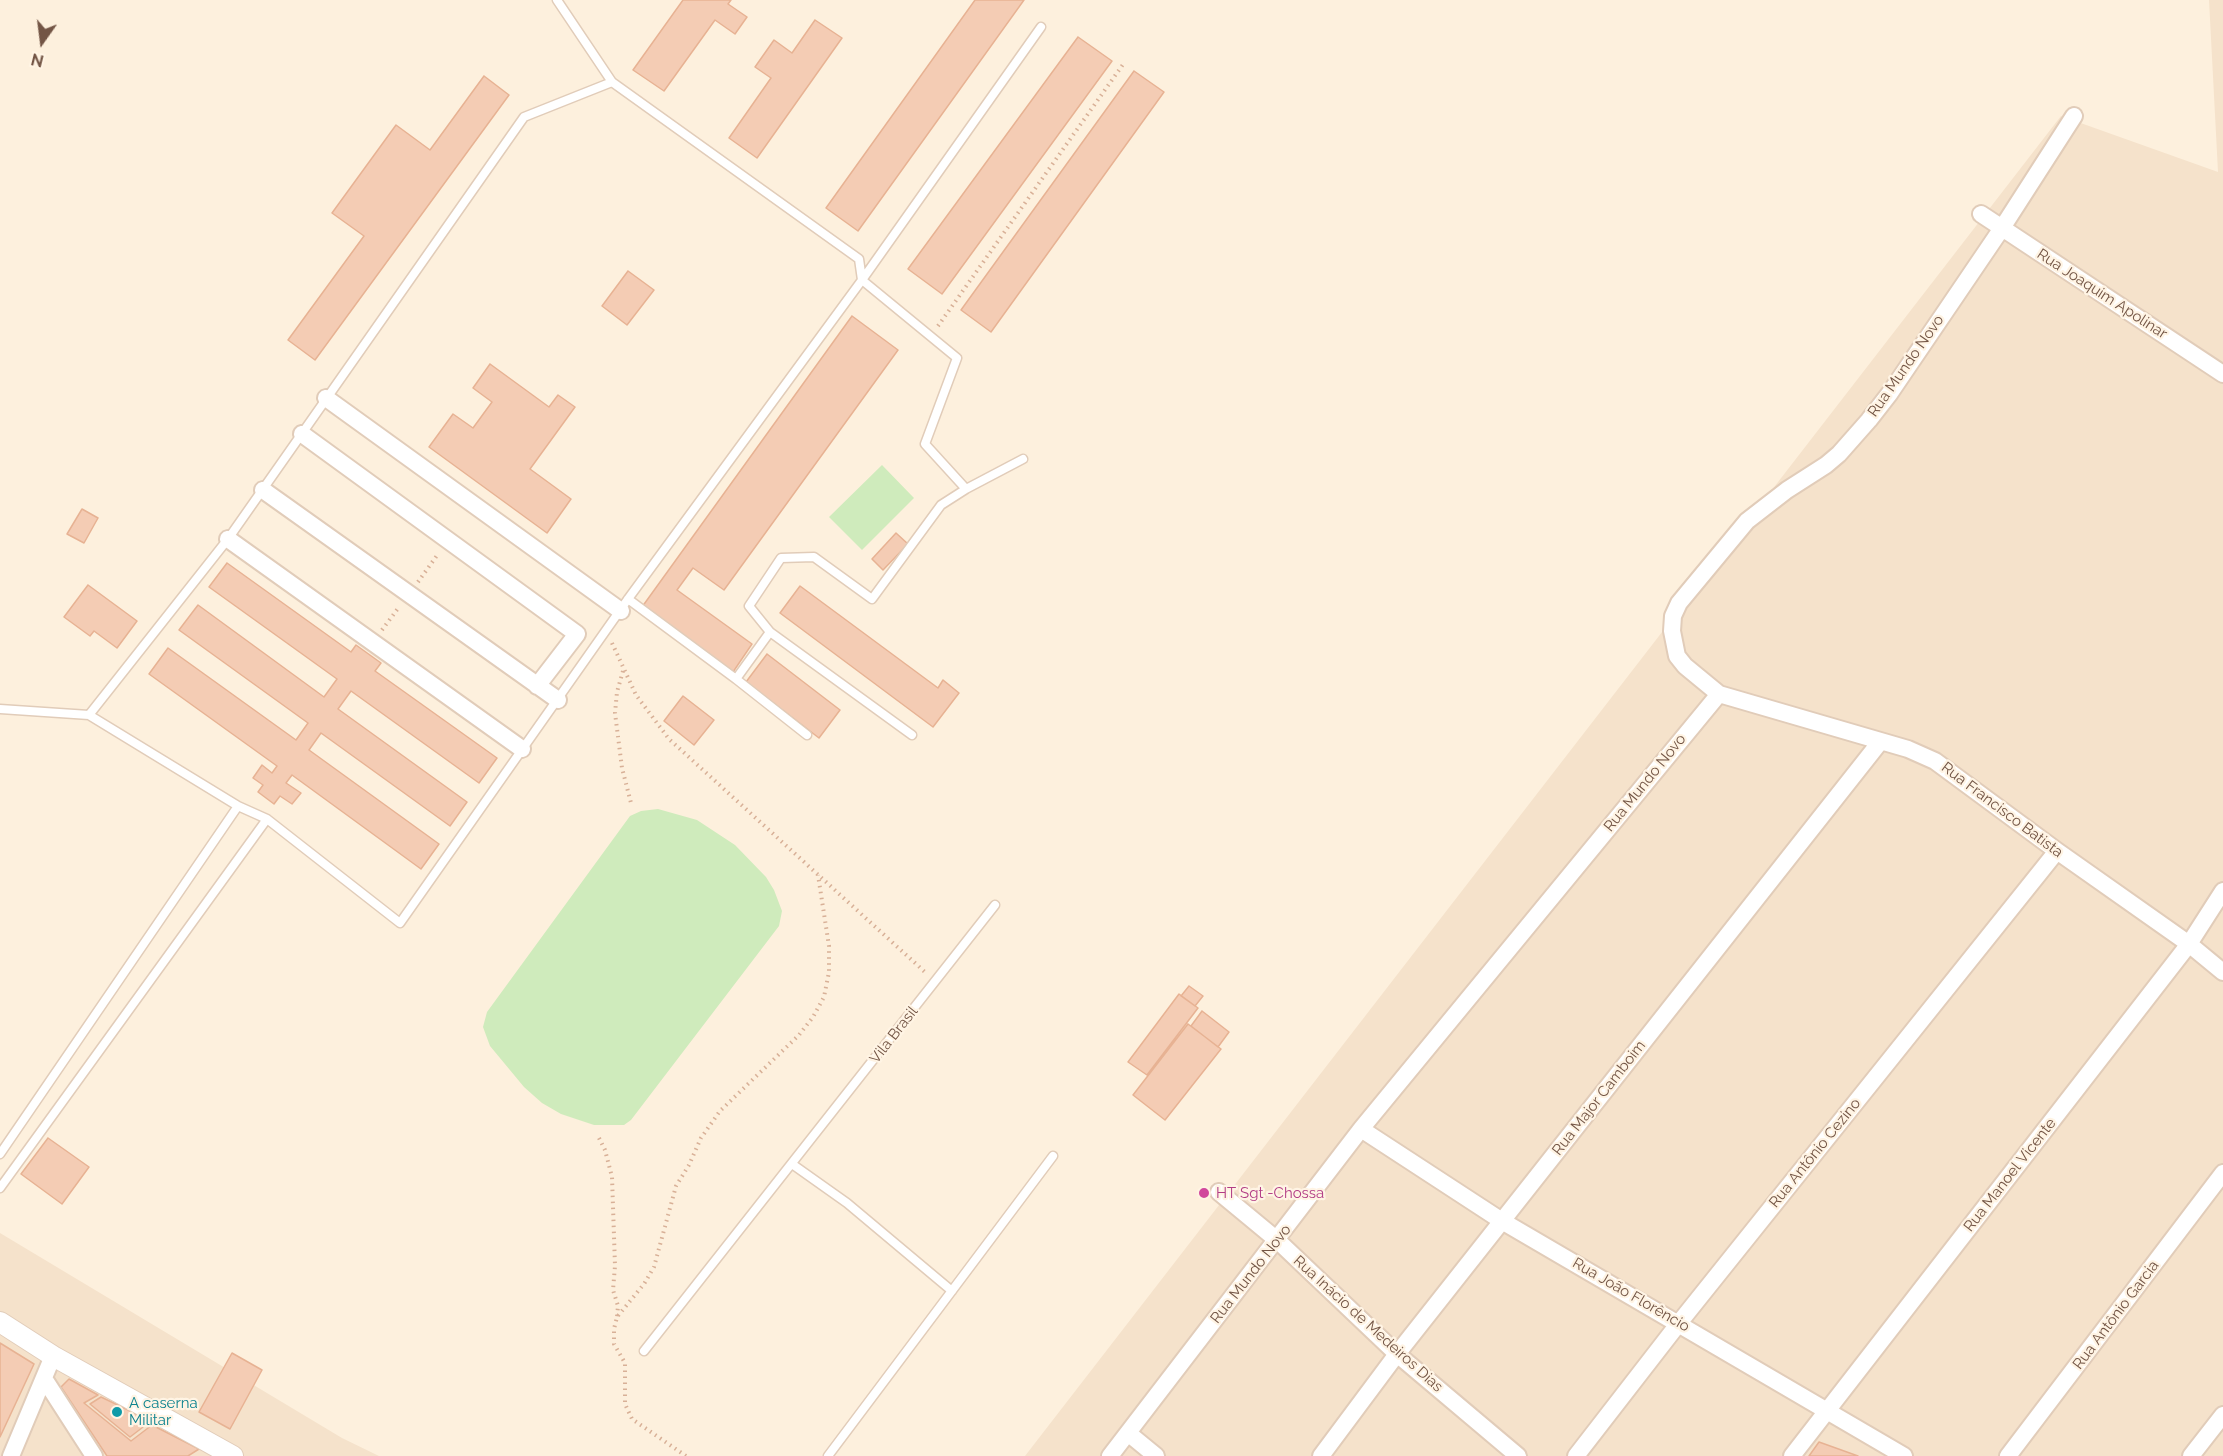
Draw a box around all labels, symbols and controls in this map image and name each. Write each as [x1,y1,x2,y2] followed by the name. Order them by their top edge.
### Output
[12,12,72,72] north arrow
[29,49,46,71] text: N
[2033,245,2171,343] street label: Rua Joaquim Apolinar
[1864,312,1948,420] street label: Rua Mundo Novo
[1600,731,1690,835] street label: Rua Mundo Novo
[1938,758,2066,862] street label: Rua Francisco Batista
[866,1003,922,1067] street label: Vila Brasil
[1549,1037,1649,1159] street label: Rua Major Camboim
[1765,1095,1865,1211] street label: Rua Antônio Cezino
[1960,1115,2060,1235] street label: Rua Manoel Vicente
[1216,1184,1324,1202] place label: HT Sgt -Chossa
[1197,1186,1211,1200] marker: HT Sgt -Chossa
[1207,1221,1295,1327] street label: Rua Mundo Novo
[1289,1252,1447,1396] street label: Rua Inácio de Medeiros Dias
[1569,1254,1693,1336] street label: Rua João Florêncio
[2069,1257,2163,1373] street label: Rua Antônio Garcia
[129,1394,198,1429] place label: A caserna Militar
[110,1405,124,1419] marker: A caserna Militar

